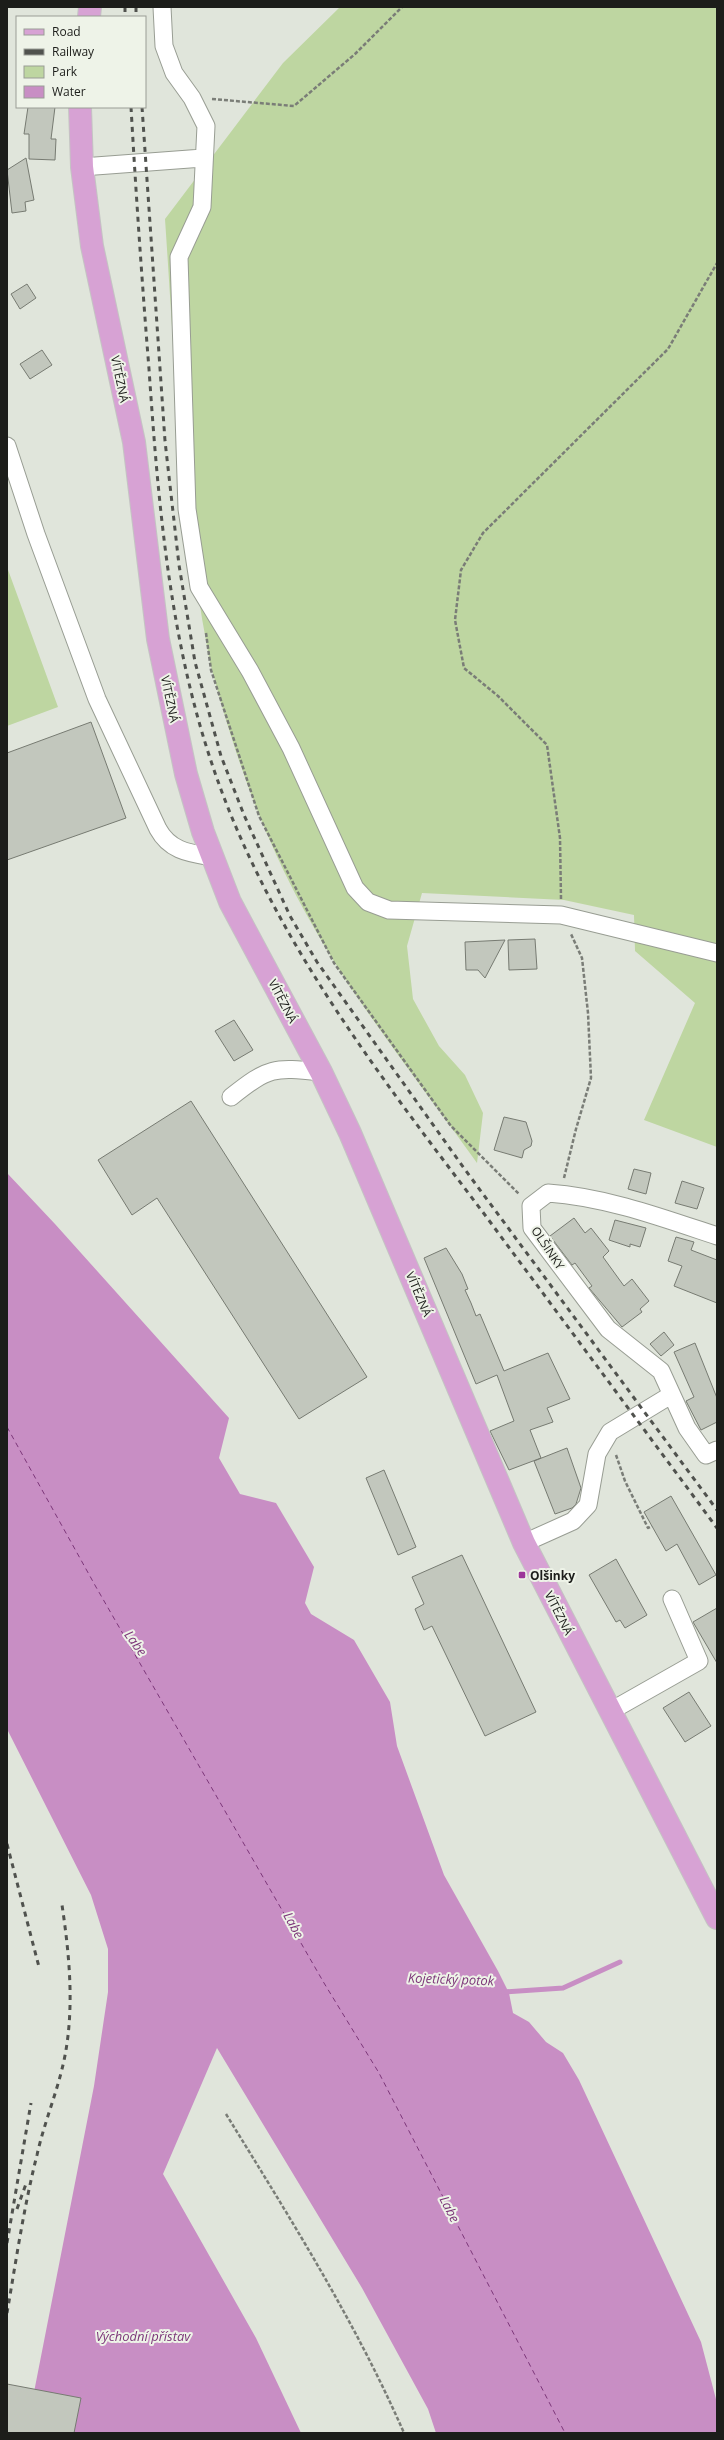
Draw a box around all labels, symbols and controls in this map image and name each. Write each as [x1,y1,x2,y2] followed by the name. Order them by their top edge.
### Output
[16,16,146,108] legend
[52,23,81,40] text: Road
[52,43,95,60] text: Railway
[52,63,78,80] text: Park
[52,83,86,100] text: Water
[107,354,133,404] street label: VÍTĚZNÁ
[157,674,183,724] street label: VÍTĚZNÁ
[264,976,302,1026] street label: VÍTĚZNÁ
[527,1223,569,1273] street label: OLŠINKY
[402,1269,436,1319] street label: VÍTĚZNÁ
[530,1567,575,1584] place label: Olšinky
[517,1570,527,1580] marker: Olšinky
[541,1588,577,1638] street label: VÍTĚZNÁ
[121,1627,152,1660] water label: Labe
[280,1909,309,1942] water label: Labe
[408,1968,495,1990] water label: Kojetický potok
[436,2193,465,2226] water label: Labe
[96,2327,191,2345] water label: Východní přístav

